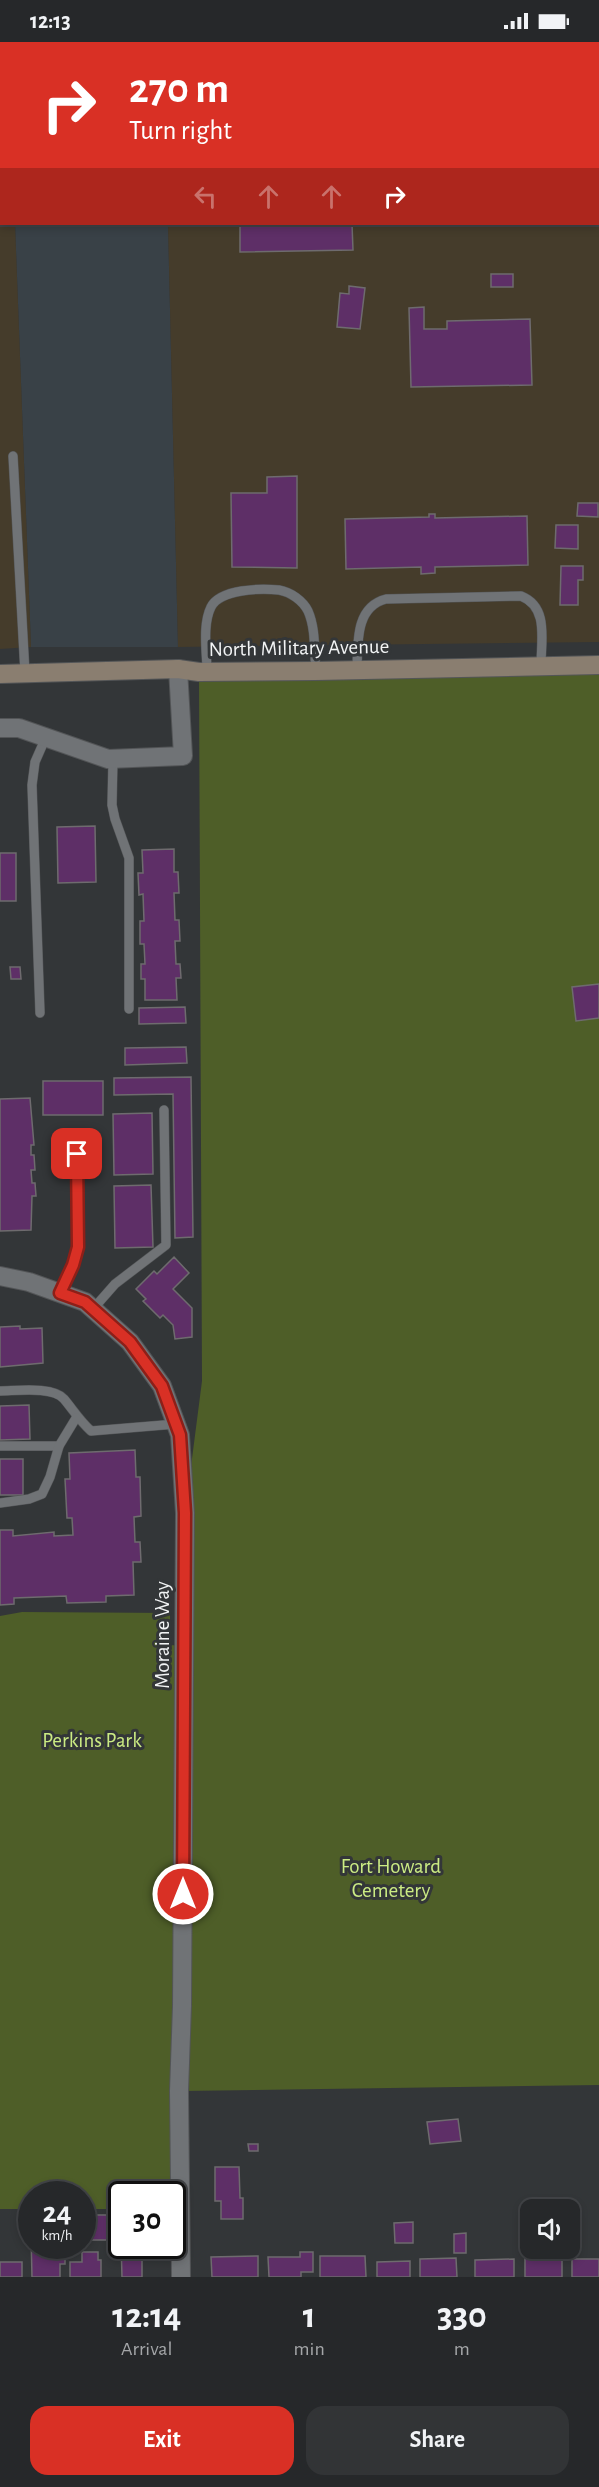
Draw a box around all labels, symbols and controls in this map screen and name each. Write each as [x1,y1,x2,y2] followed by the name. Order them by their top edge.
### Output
[30,10,71,32] text: 12:13
[30,66,108,144] icon: right
[129,68,229,110] text: 270 m
[129,117,232,144] text: Turn right
[189,180,222,213] icon: left
[252,180,285,213] icon: ahead
[315,180,348,213] icon: ahead
[378,180,411,213] icon: right
[208,636,390,660] street label: North Military Avenue
[51,1128,102,1179] pin
[60,1137,93,1170] icon: arrive
[152,1581,173,1689] street label: Moraine Way
[42,1730,142,1751] park label: Perkins Park
[341,1856,441,1901] park label: Fort Howard Cemetery
[151,1862,215,1926] position arrow
[108,2181,186,2259] speed limit sign: 30
[42,2198,72,2228] text: 24
[520,2199,580,2259] map controls
[520,2199,580,2259] button: sound
[42,2228,72,2243] text: km/h
[112,2298,181,2334] text: 12:14
[303,2298,316,2334] text: 1
[437,2298,487,2334] text: 330
[121,2339,173,2359] text: Arrival
[294,2339,325,2359] text: min
[454,2339,470,2359] text: m
[30,2406,294,2475] button: Exit
[306,2406,569,2475] button: Share

